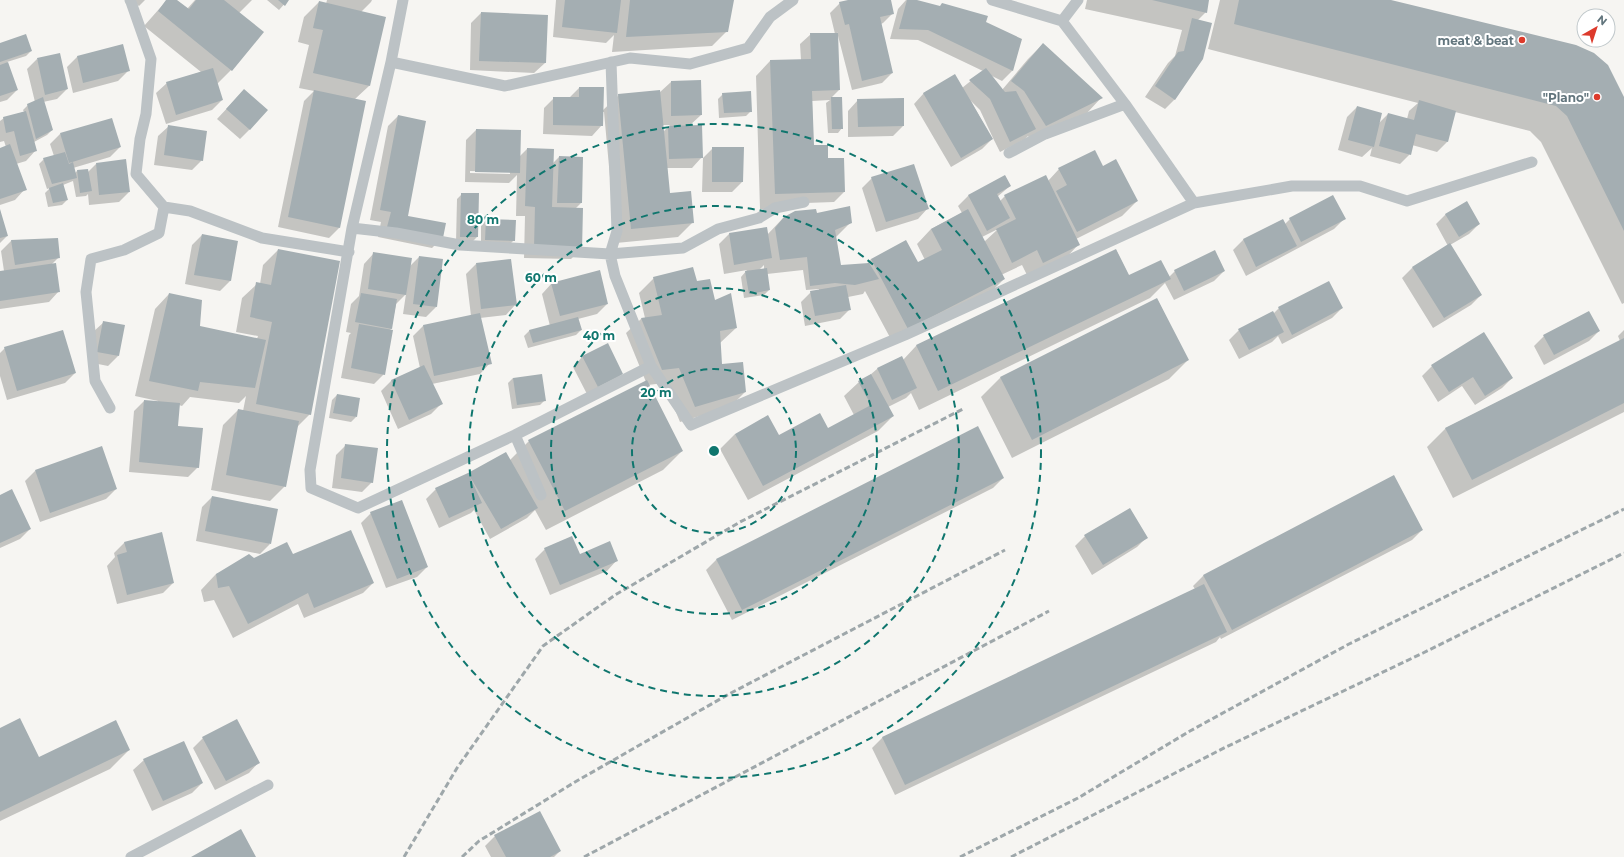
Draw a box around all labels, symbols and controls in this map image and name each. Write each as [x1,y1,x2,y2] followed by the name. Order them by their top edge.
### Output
[1576,8,1616,48] north arrow
[1594,12,1610,28] text: N
[1438,33,1515,48] place label: meat & beat
[1517,35,1527,45] marker: meat & beat
[1543,90,1589,105] place label: "Plano"
[1592,92,1602,102] marker: "Plano"
[467,212,499,227] text: 80 m
[525,270,557,285] text: 60 m
[583,328,615,343] text: 40 m
[640,385,672,400] text: 20 m
[707,444,721,458] centre of rings

